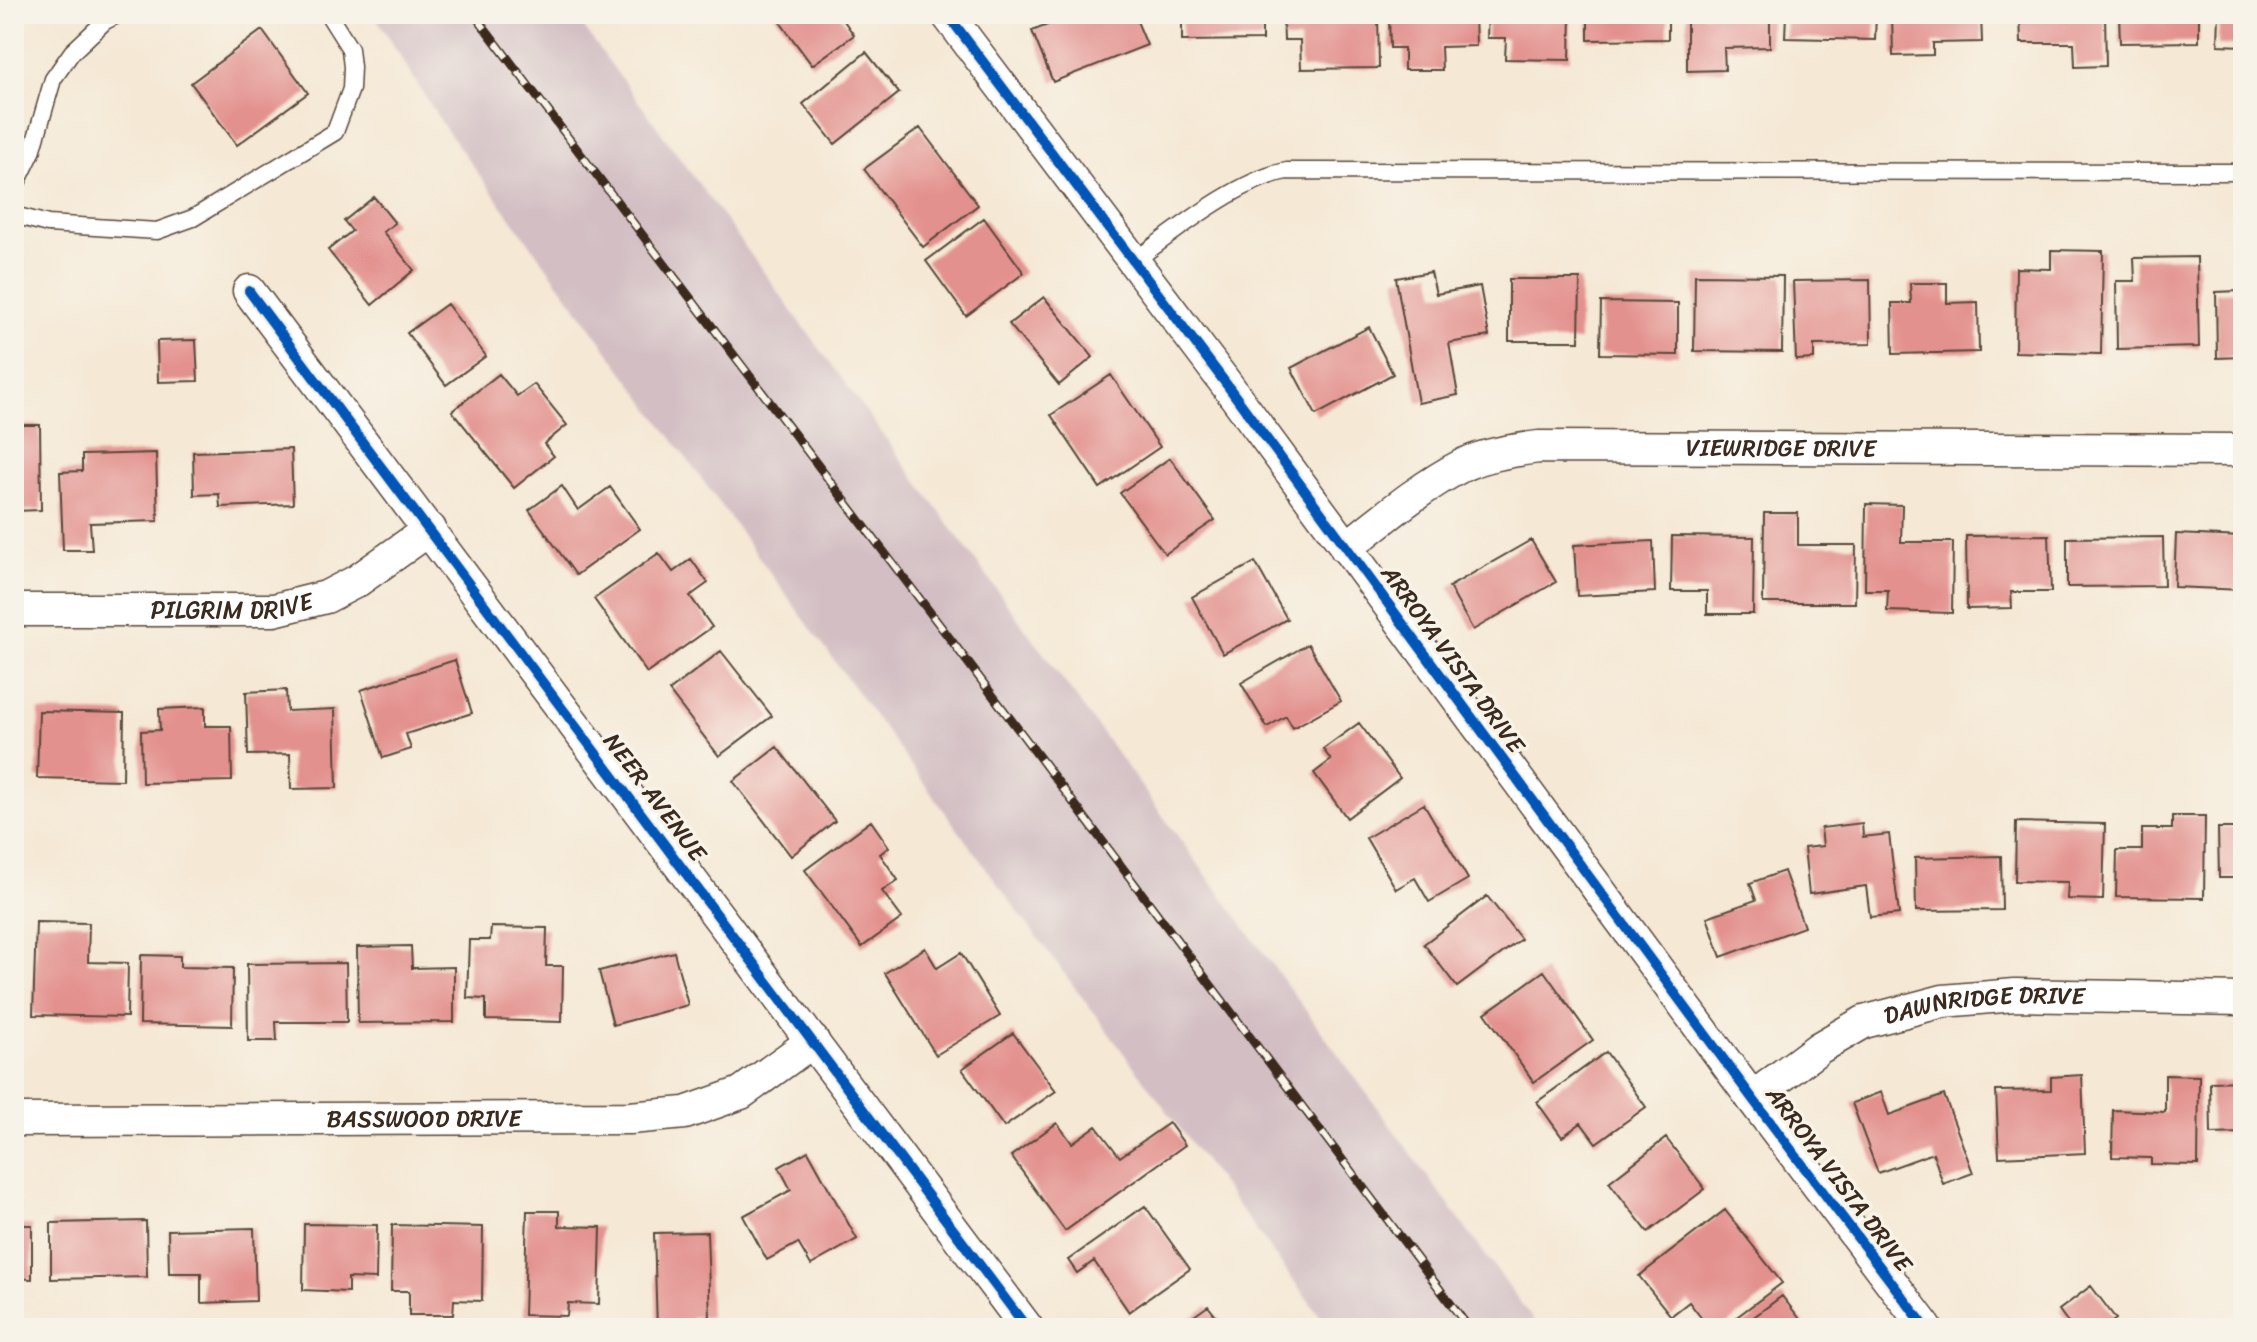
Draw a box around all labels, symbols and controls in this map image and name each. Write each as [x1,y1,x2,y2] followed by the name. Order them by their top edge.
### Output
[1686,427,1878,469] street label: VIEWRIDGE DRIVE
[1369,555,1537,764] street label: ARROYA VISTA DRIVE
[151,580,319,631] street label: PILGRIM DRIVE
[592,723,719,872] street label: NEER AVENUE
[1879,974,2087,1037] street label: DAWNRIDGE DRIVE
[1754,1076,1925,1283] street label: ARROYA VISTA DRIVE
[326,1097,523,1140] street label: BASSWOOD DRIVE

